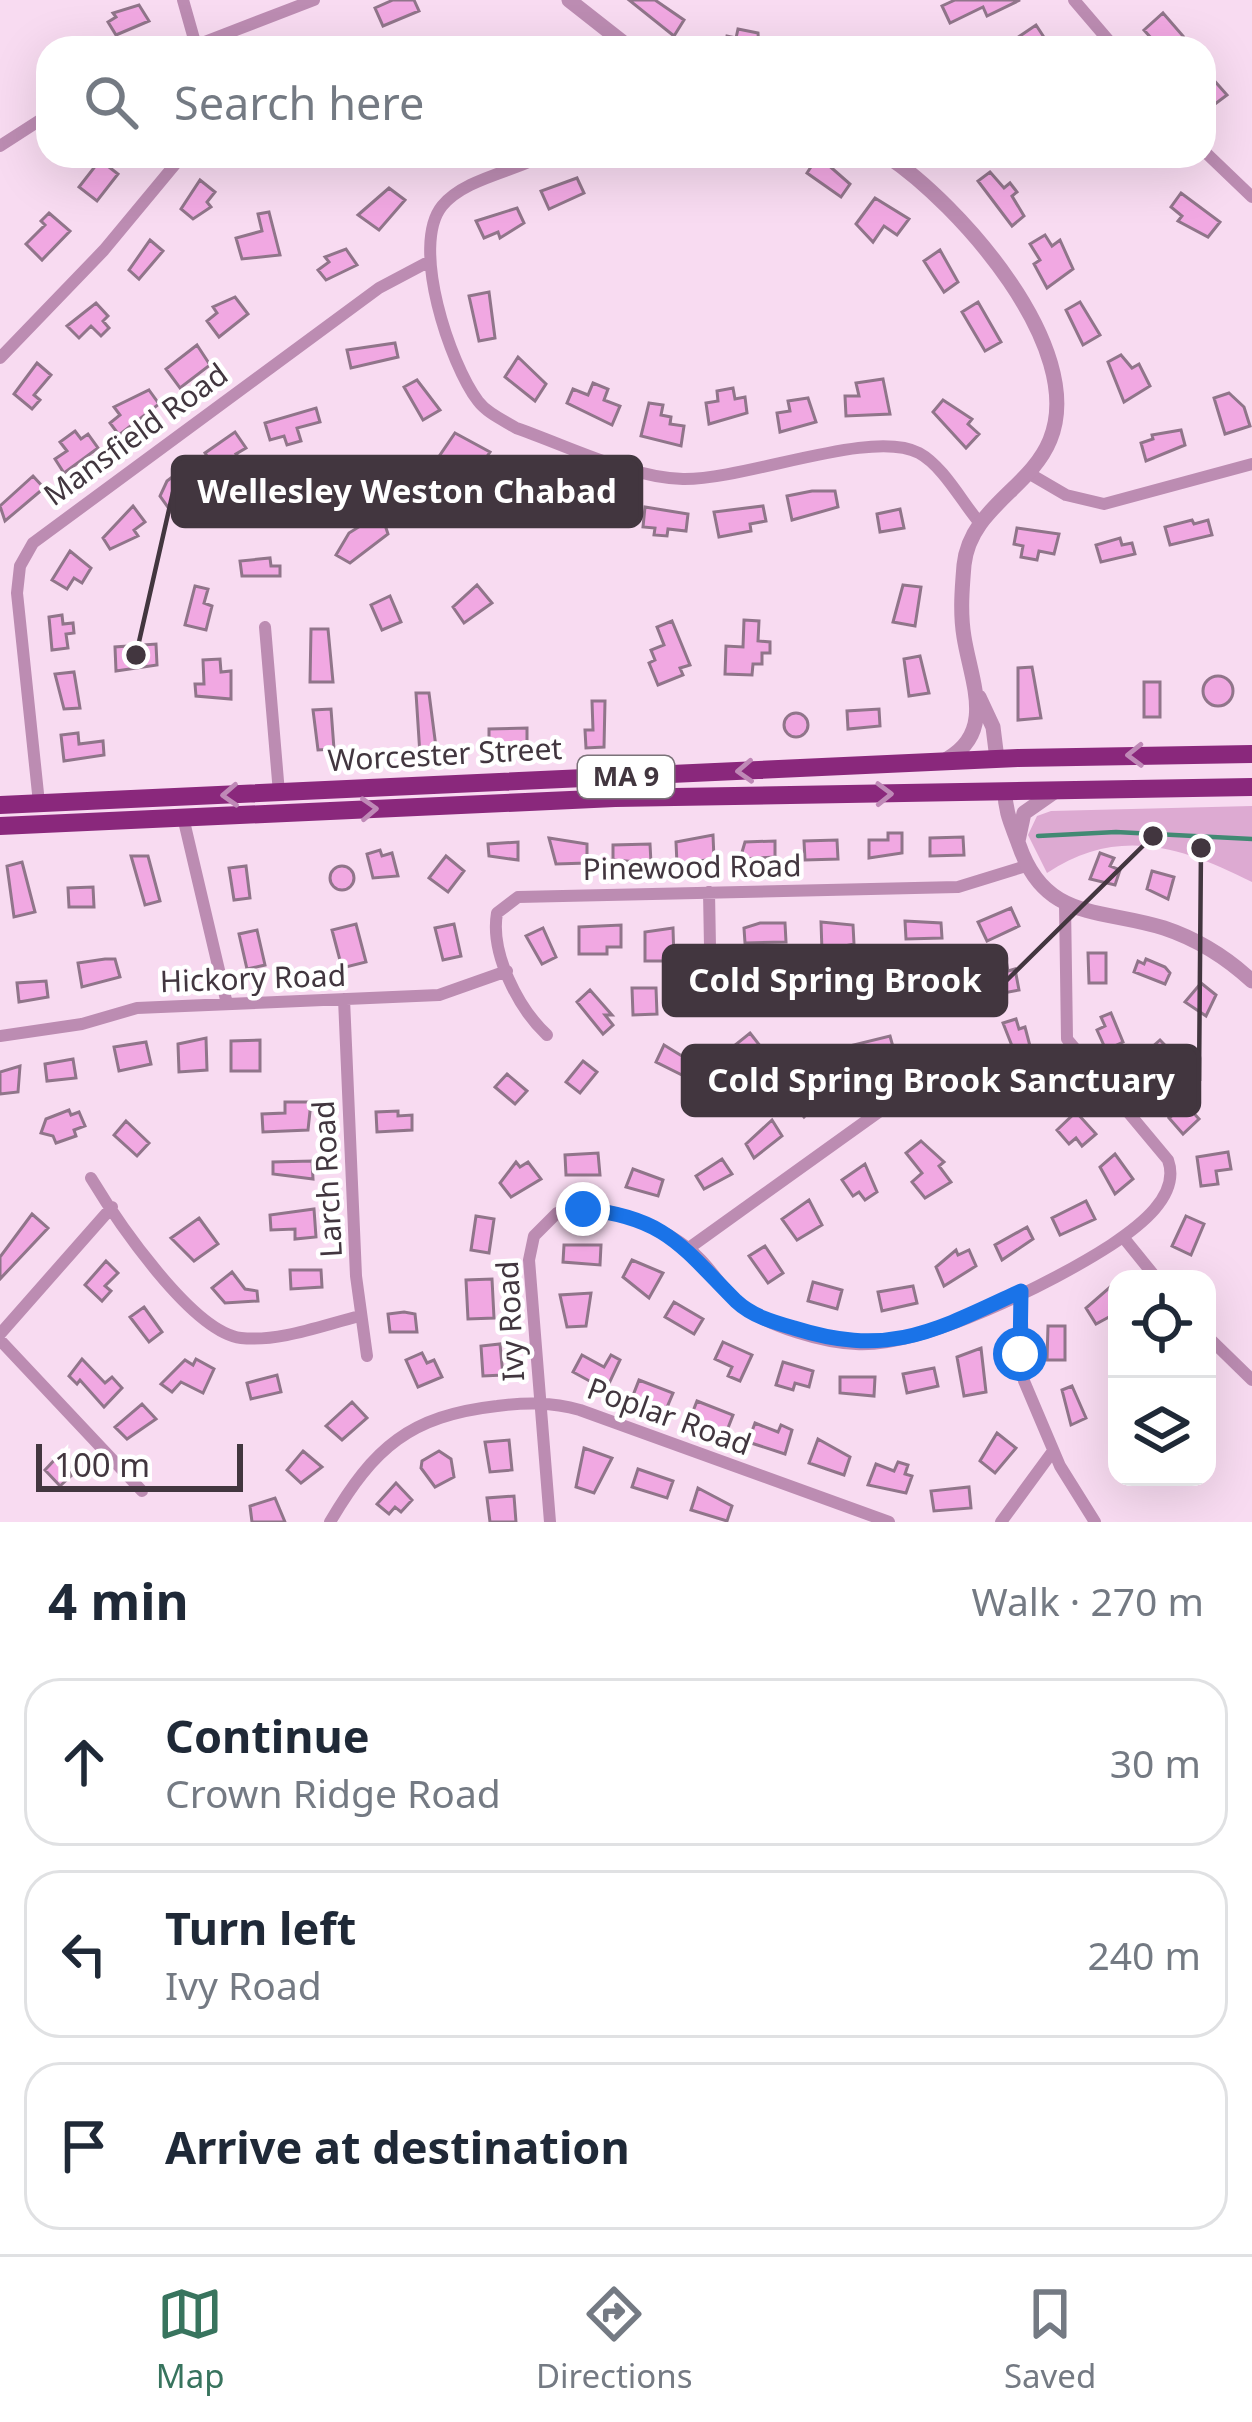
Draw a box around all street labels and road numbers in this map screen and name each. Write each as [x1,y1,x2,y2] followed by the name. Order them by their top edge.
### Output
[35,353,235,514] street label: Mansfield Road
[327,727,563,780] street label: Worcester Street
[578,756,674,798] road number: MA 9
[582,844,802,889] street label: Pinewood Road
[159,954,347,1001] street label: Hickory Road
[302,1100,351,1259] street label: Larch Road
[486,1260,533,1382] street label: Ivy Road
[582,1367,757,1464] street label: Poplar Road

